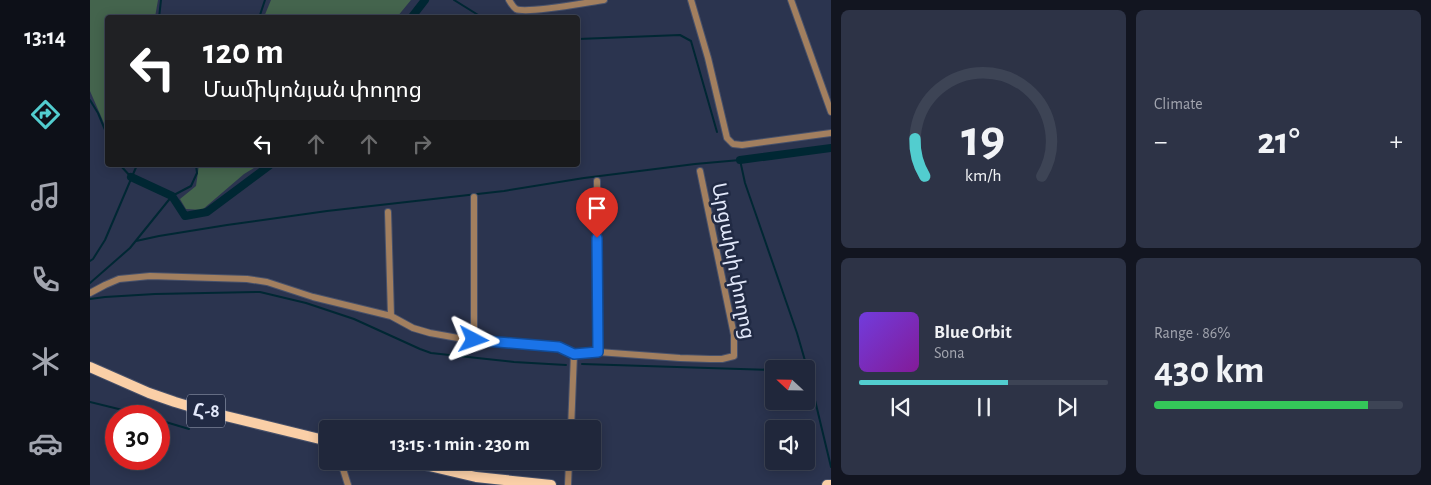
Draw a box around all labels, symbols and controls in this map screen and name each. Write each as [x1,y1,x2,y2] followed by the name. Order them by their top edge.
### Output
[24,26,66,48] text: 13:14
[120,35,185,100] icon: left
[203,35,284,70] text: 120 m
[203,79,422,101] text: Մամիկոնյան փողոց
[1154,96,1203,112] text: Climate
[28,97,63,132] icon: directions
[962,113,1005,165] text: 19
[1257,123,1300,161] text: 21°
[1154,128,1167,156] text: −
[1390,128,1403,156] text: +
[249,130,277,158] icon: left
[302,130,330,158] icon: ahead
[355,130,383,158] icon: ahead
[408,130,436,158] icon: right
[965,167,1002,185] text: km/h
[28,179,63,214] icon: music
[707,181,758,341] street label: Արցախի փողոց
[576,187,618,238] pin
[583,194,611,222] icon: arrive
[28,262,63,297] icon: phone
[447,313,499,365] position arrow
[934,323,1012,342] text: Blue Orbit
[1154,325,1230,341] text: Range · 86%
[28,344,63,379] icon: climate
[934,345,965,361] text: Sona
[1154,352,1265,390] text: 430 km
[765,360,815,410] north arrow
[765,360,815,470] map controls
[887,393,915,421] icon: previous
[970,393,998,421] icon: pause
[1053,393,1081,421] icon: next
[187,394,225,428] road number: Հ-8
[105,405,170,470] speed limit sign: 30
[765,420,815,470] button: sound
[28,426,63,461] icon: car
[390,435,530,454] text: 13:15 · 1 min · 230 m

